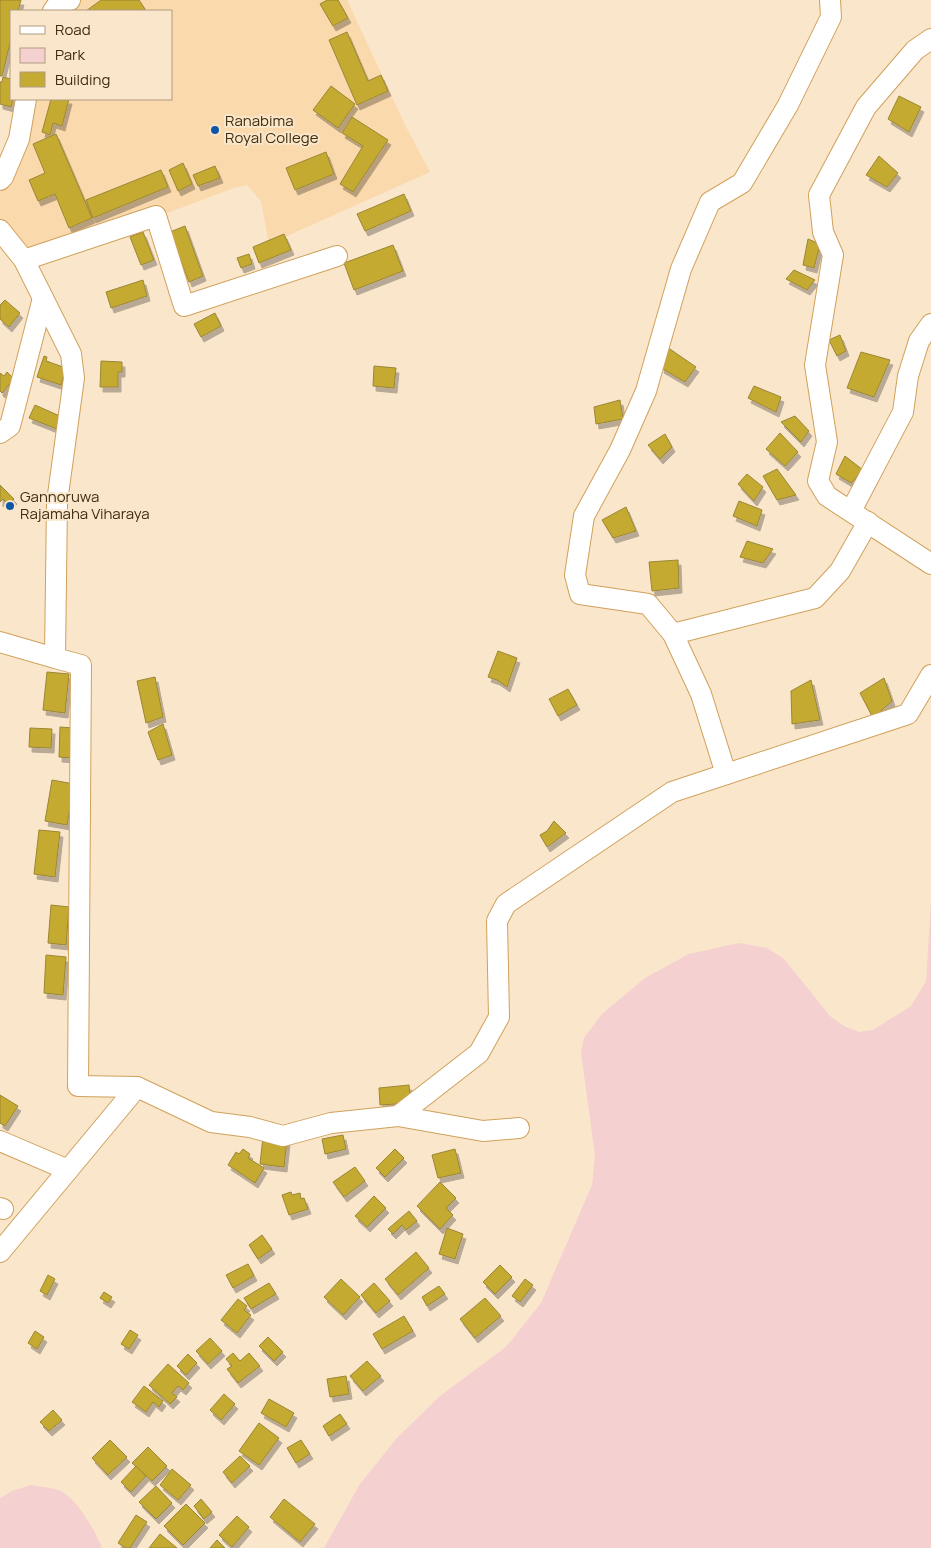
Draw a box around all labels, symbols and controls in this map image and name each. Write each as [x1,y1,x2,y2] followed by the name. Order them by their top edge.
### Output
[10,10,172,100] legend
[55,19,91,40] text: Road
[55,44,85,65] text: Park
[55,69,110,90] text: Building
[225,110,319,148] place label: Ranabima Royal College
[209,124,221,136] marker: Ranabima Royal College
[20,486,150,524] place label: Gannoruwa Rajamaha Viharaya
[4,500,16,512] marker: Gannoruwa Rajamaha Viharaya

